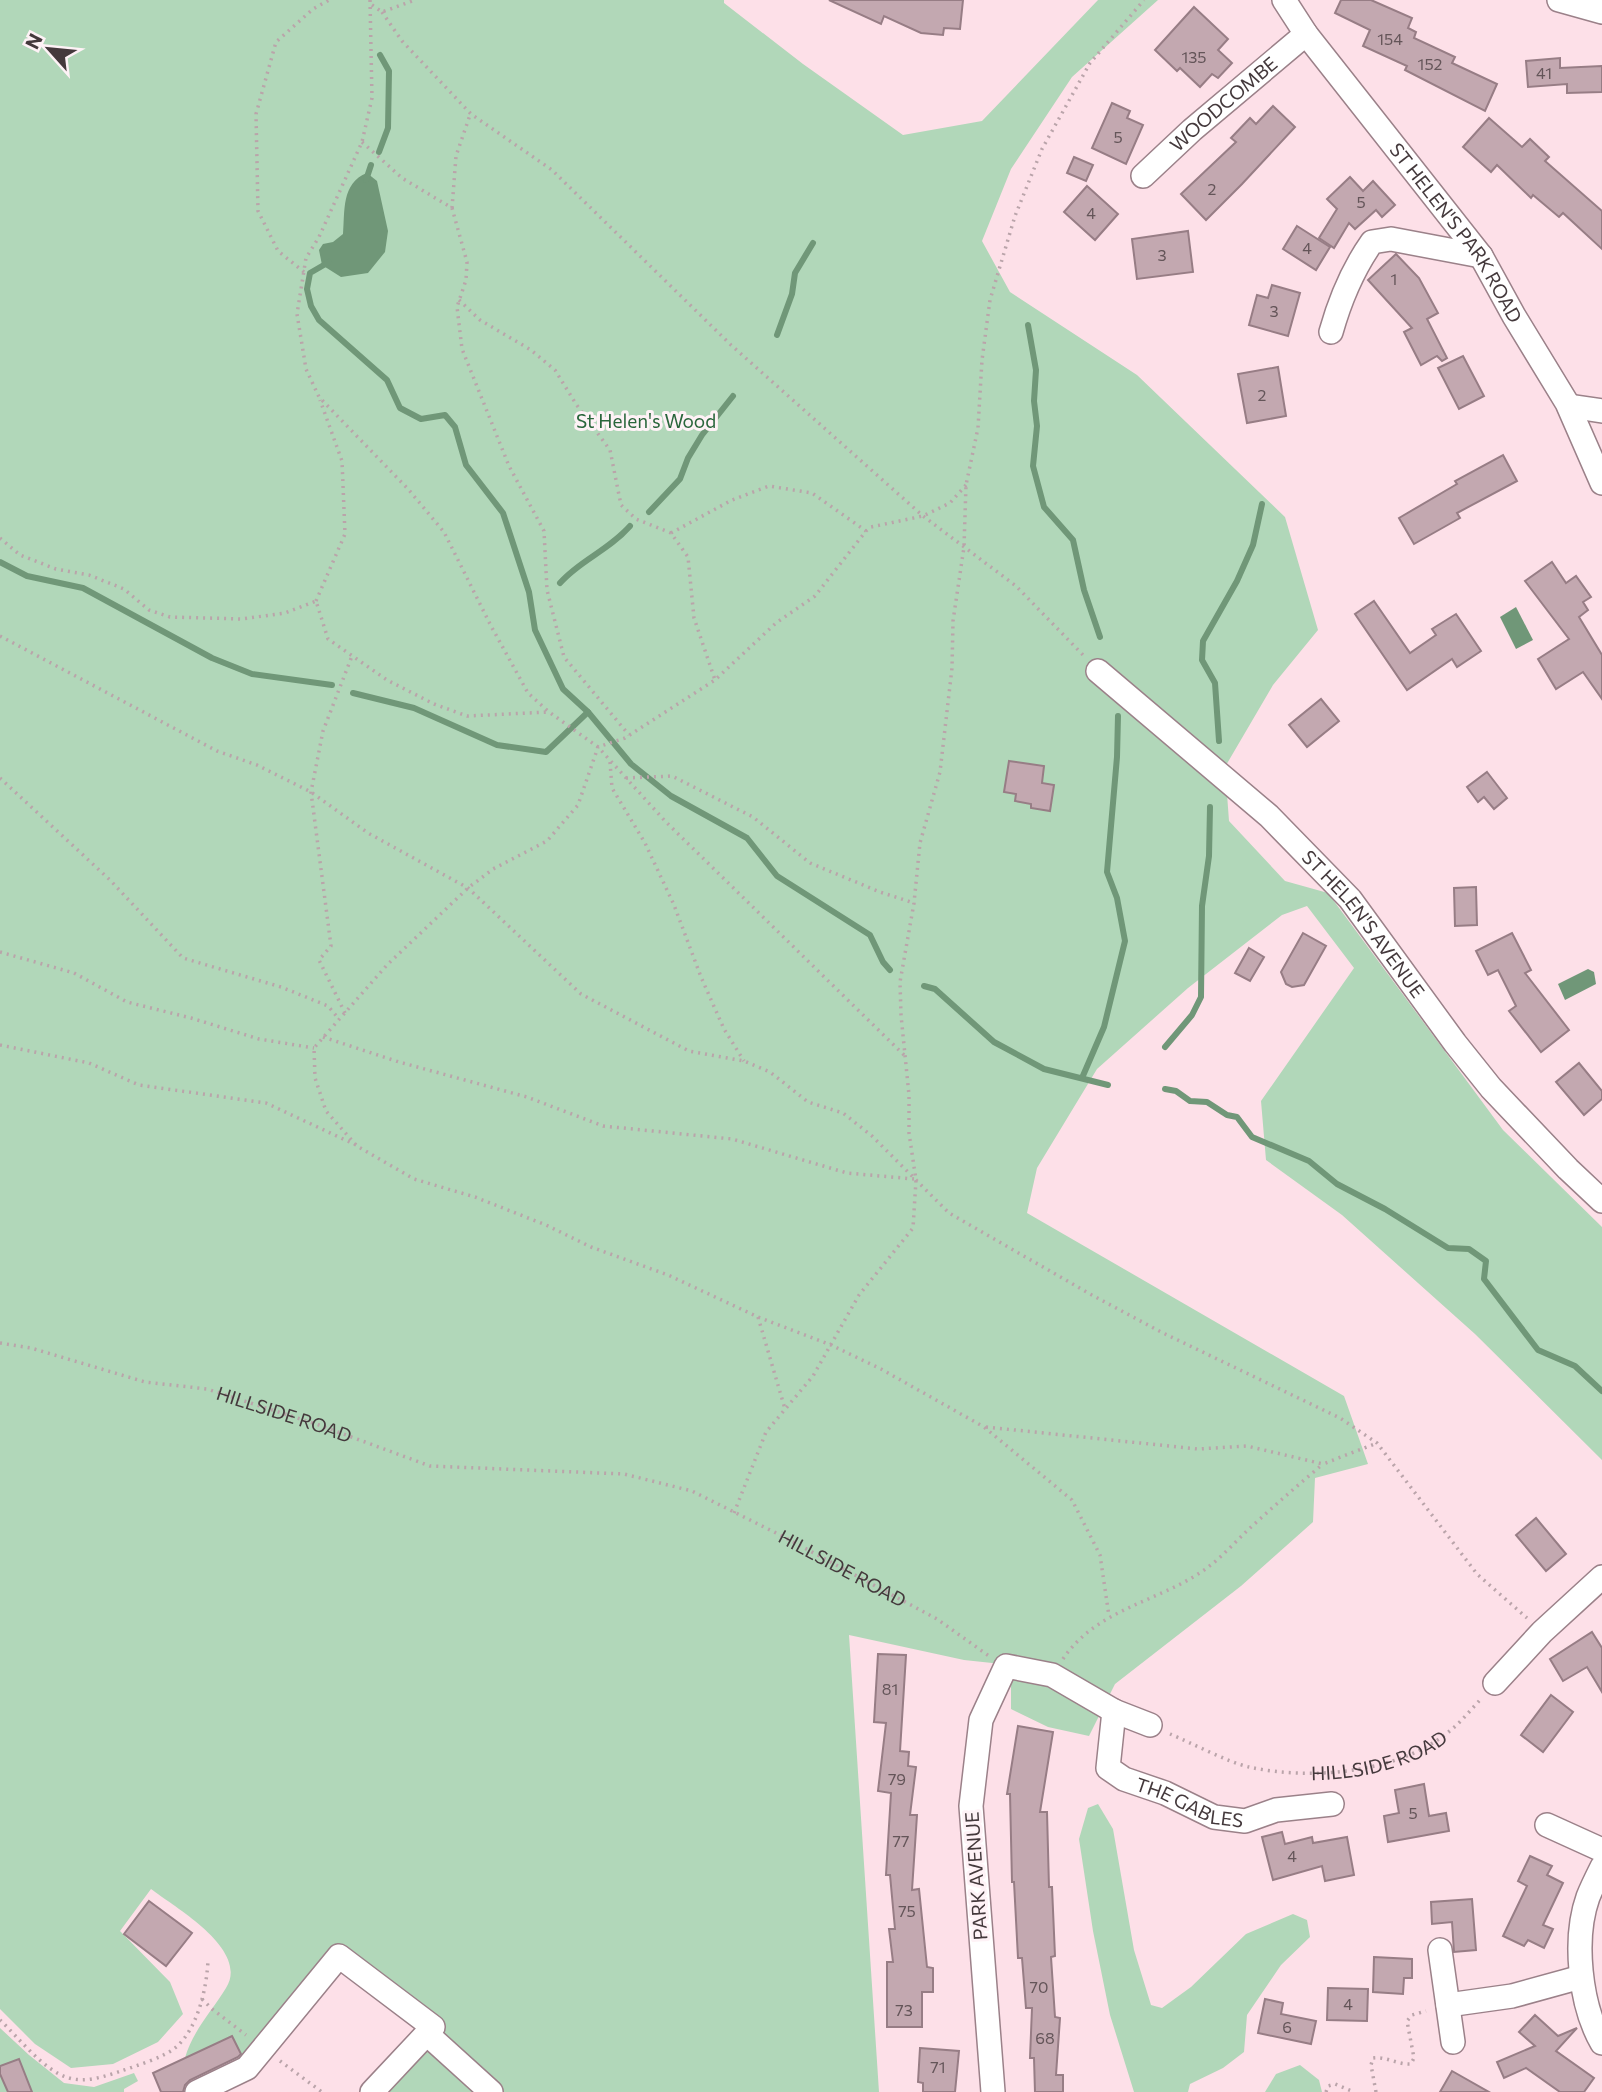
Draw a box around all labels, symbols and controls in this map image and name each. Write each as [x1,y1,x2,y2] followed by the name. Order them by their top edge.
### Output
[14,14,84,84] north arrow
[20,29,47,53] text: N
[1377,29,1403,48] house number: 154
[1181,47,1207,66] house number: 135
[1165,51,1282,156] street label: WOODCOMBE
[1418,54,1443,73] house number: 152
[1536,63,1552,82] house number: 41
[1113,127,1123,146] house number: 5
[1385,138,1527,326] street label: ST HELEN'S PARK ROAD
[1208,179,1217,198] house number: 2
[1356,192,1366,211] house number: 5
[1086,203,1096,222] house number: 4
[1302,238,1312,257] house number: 4
[1157,245,1167,264] house number: 3
[1391,269,1397,288] house number: 1
[1269,301,1279,320] house number: 3
[1258,385,1267,404] house number: 2
[576,409,716,432] park label: St Helen's Wood
[1298,845,1430,1002] street label: ST HELEN'S AVENUE
[214,1381,355,1447] street label: HILLSIDE ROAD
[775,1524,910,1611] street label: HILLSIDE ROAD
[882,1679,898,1698] house number: 81
[1311,1725,1451,1784] street label: HILLSIDE ROAD
[888,1769,906,1788] house number: 79
[1133,1772,1245,1832] street label: THE GABLES
[1408,1803,1418,1822] house number: 5
[960,1811,991,1941] street label: PARK AVENUE
[893,1831,909,1850] house number: 77
[1287,1846,1297,1865] house number: 4
[898,1901,916,1920] house number: 75
[1030,1977,1048,1996] house number: 70
[1343,1994,1353,2013] house number: 4
[895,2000,913,2019] house number: 73
[1282,2017,1292,2036] house number: 6
[1035,2028,1055,2047] house number: 68
[930,2057,946,2076] house number: 71

